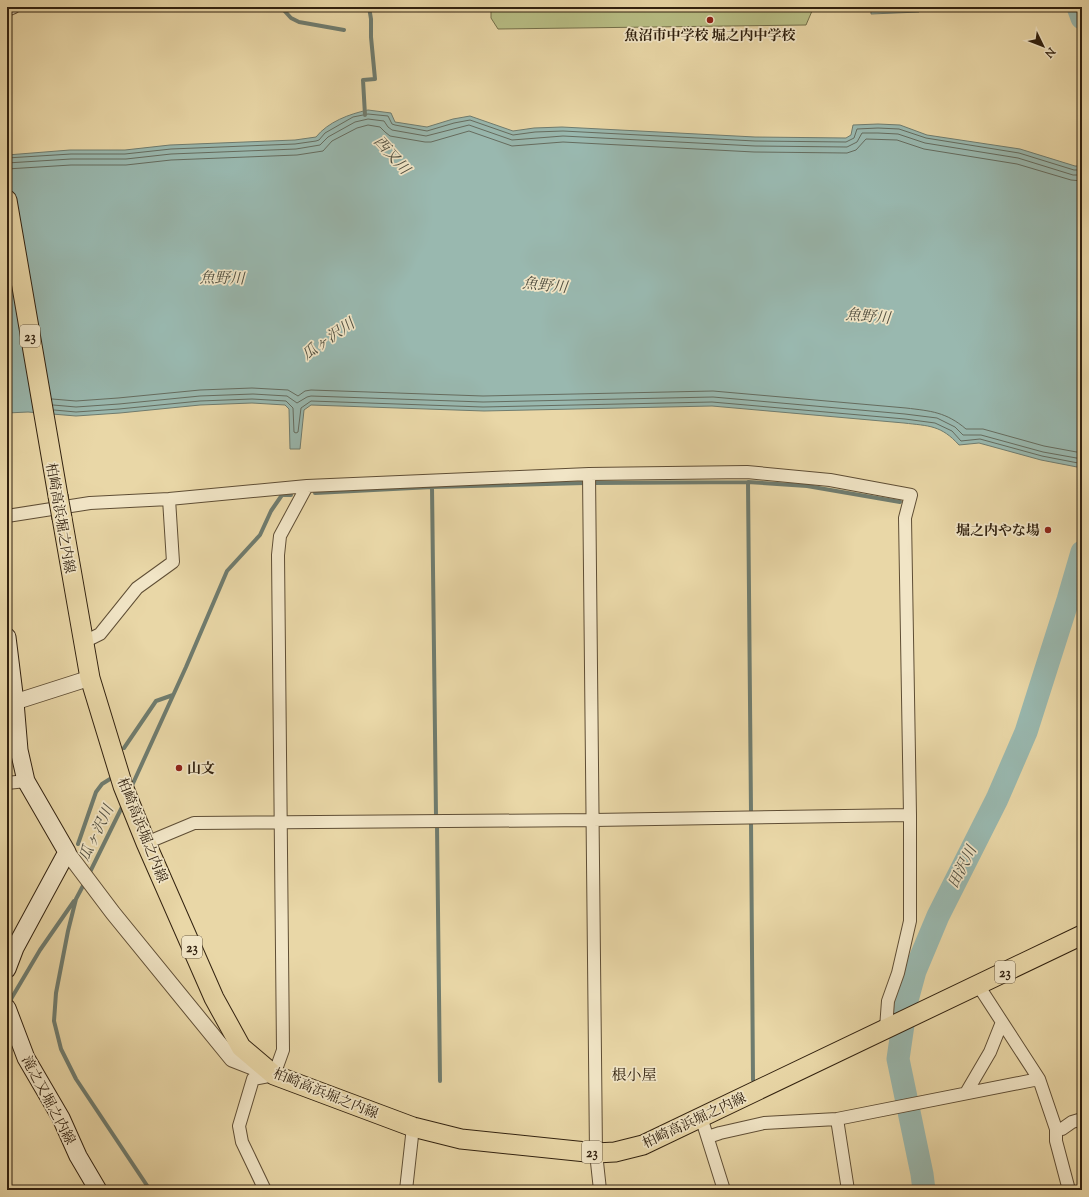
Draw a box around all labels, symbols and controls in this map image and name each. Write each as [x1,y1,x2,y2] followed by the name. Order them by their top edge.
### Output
[705,15,715,25] marker: 魚沼市中学校 堀之内中学校
[1023,26,1063,66] north arrow
[625,27,795,47] place label: 魚沼市中学校 堀之内中学校
[1041,43,1059,61] text: N
[368,132,415,181] water label: 西又川
[199,269,247,290] water label: 魚野川
[521,274,570,299] water label: 魚野川
[845,305,893,330] water label: 魚野川
[298,313,361,366] water label: 瓜ヶ沢川
[20,325,40,347] road number: 23
[39,461,79,575] street label: 柏崎高浜堀之内線
[956,522,1040,542] place label: 堀之内やな場
[1043,525,1053,535] marker: 堀之内やな場
[187,760,215,780] place label: 山文
[174,763,184,773] marker: 山文
[111,775,171,886] street label: 柏崎高浜堀之内線
[75,800,121,865] water label: 瓜ヶ沢川
[944,841,984,893] water label: 田沢川
[182,936,202,958] road number: 23
[995,961,1015,983] road number: 23
[15,1053,79,1149] street label: 滝之又堀之内線
[270,1065,381,1125] street label: 柏崎高浜堀之内線
[611,1066,657,1087] district label: 根小屋
[640,1089,750,1155] street label: 柏崎高浜堀之内線
[582,1141,602,1163] road number: 23

